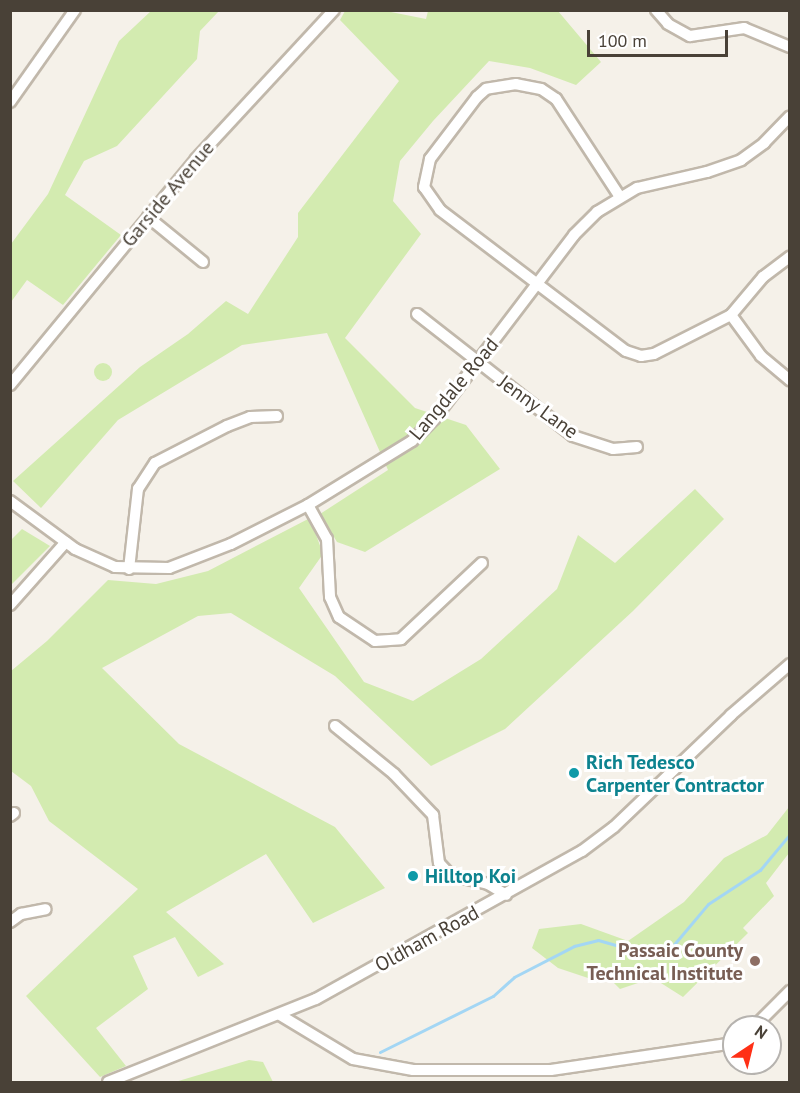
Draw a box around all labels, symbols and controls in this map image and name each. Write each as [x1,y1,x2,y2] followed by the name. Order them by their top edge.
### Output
[590,18,731,56] scale bar
[598,29,647,52] text: 100 m
[117,136,219,252] street label: Garside Avenue
[404,333,504,445] street label: Langdale Road
[493,370,583,444] street label: Jenny Lane
[586,750,764,797] place label: Rich Tedesco Carpenter Contractor
[567,766,581,780] marker: Rich Tedesco Carpenter Contractor
[425,864,516,888] place label: Hilltop Koi
[406,869,420,883] marker: Hilltop Koi
[371,901,483,977] street label: Oldham Road
[587,938,743,985] place label: Passaic County Technical Institute
[748,954,762,968] marker: Passaic County Technical Institute
[722,1015,782,1075] north arrow
[751,1021,771,1043] text: N

